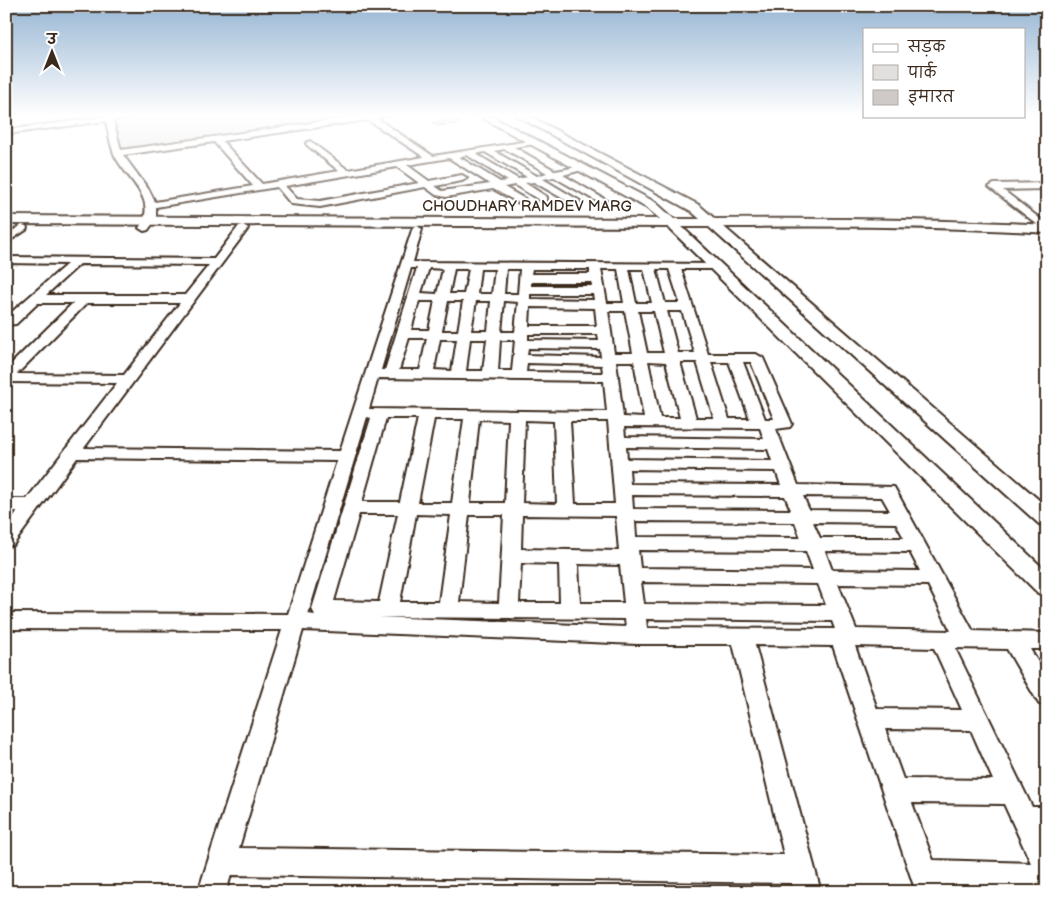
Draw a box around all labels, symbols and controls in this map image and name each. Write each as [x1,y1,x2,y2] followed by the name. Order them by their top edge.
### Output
[28,28,78,78] north arrow
[863,28,1026,118] legend
[45,31,58,48] text: उ
[907,38,946,57] text: सड़क
[907,61,938,83] text: पार्क
[908,88,955,107] text: इमारत
[422,197,632,216] street label: CHOUDHARY RAMDEV MARG

